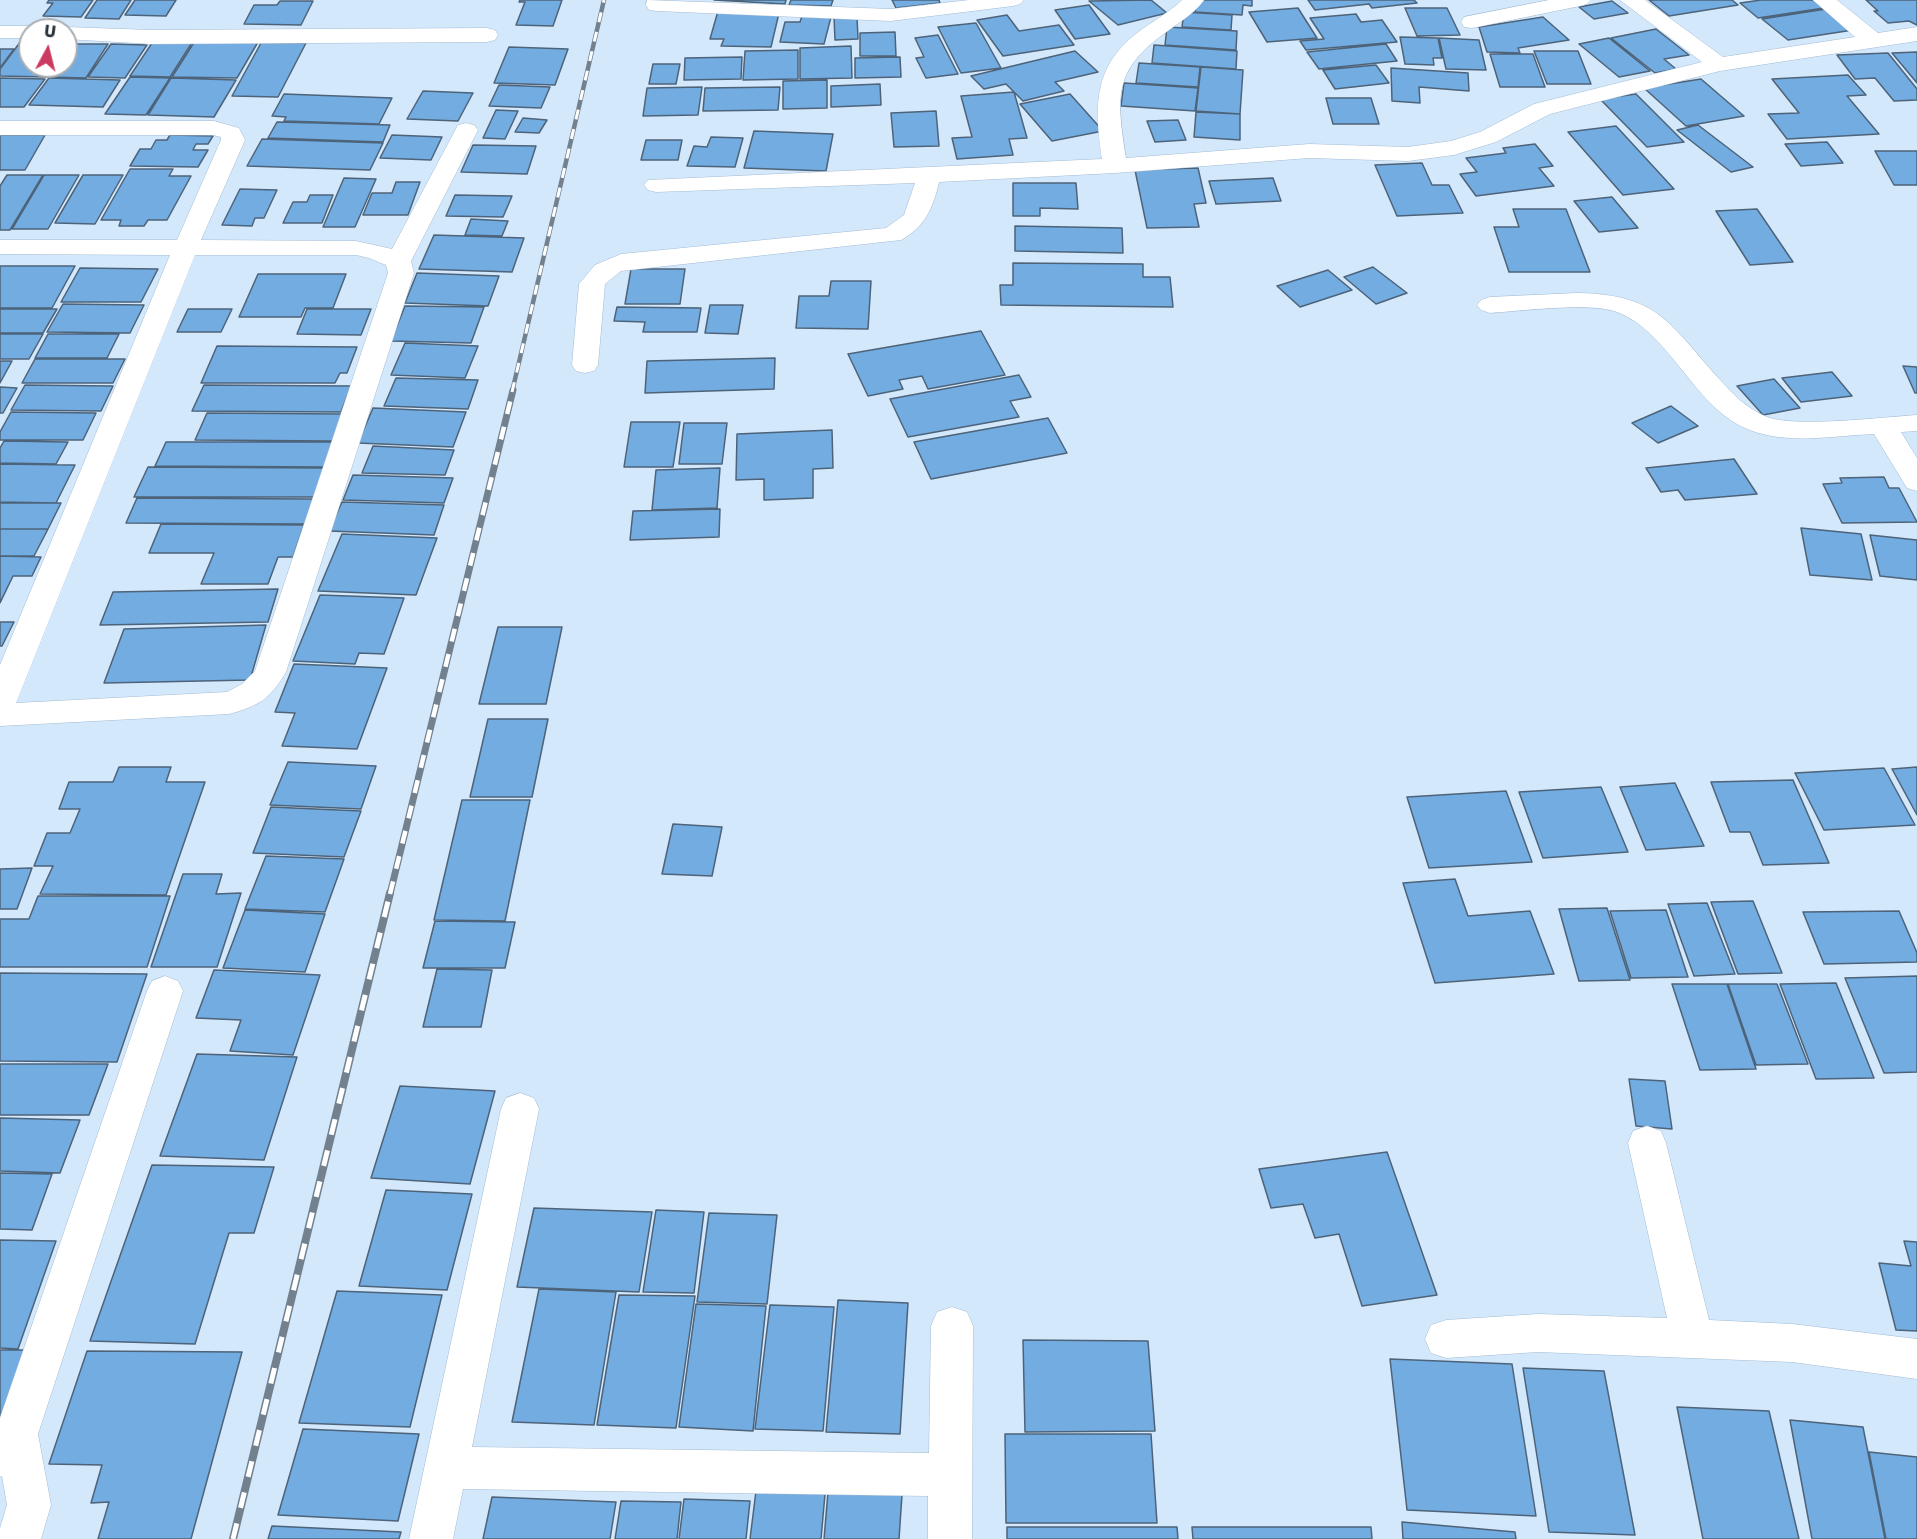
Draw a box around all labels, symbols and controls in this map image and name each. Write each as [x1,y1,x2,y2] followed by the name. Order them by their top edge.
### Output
[18,18,78,78] north arrow
[43,21,57,42] text: U

